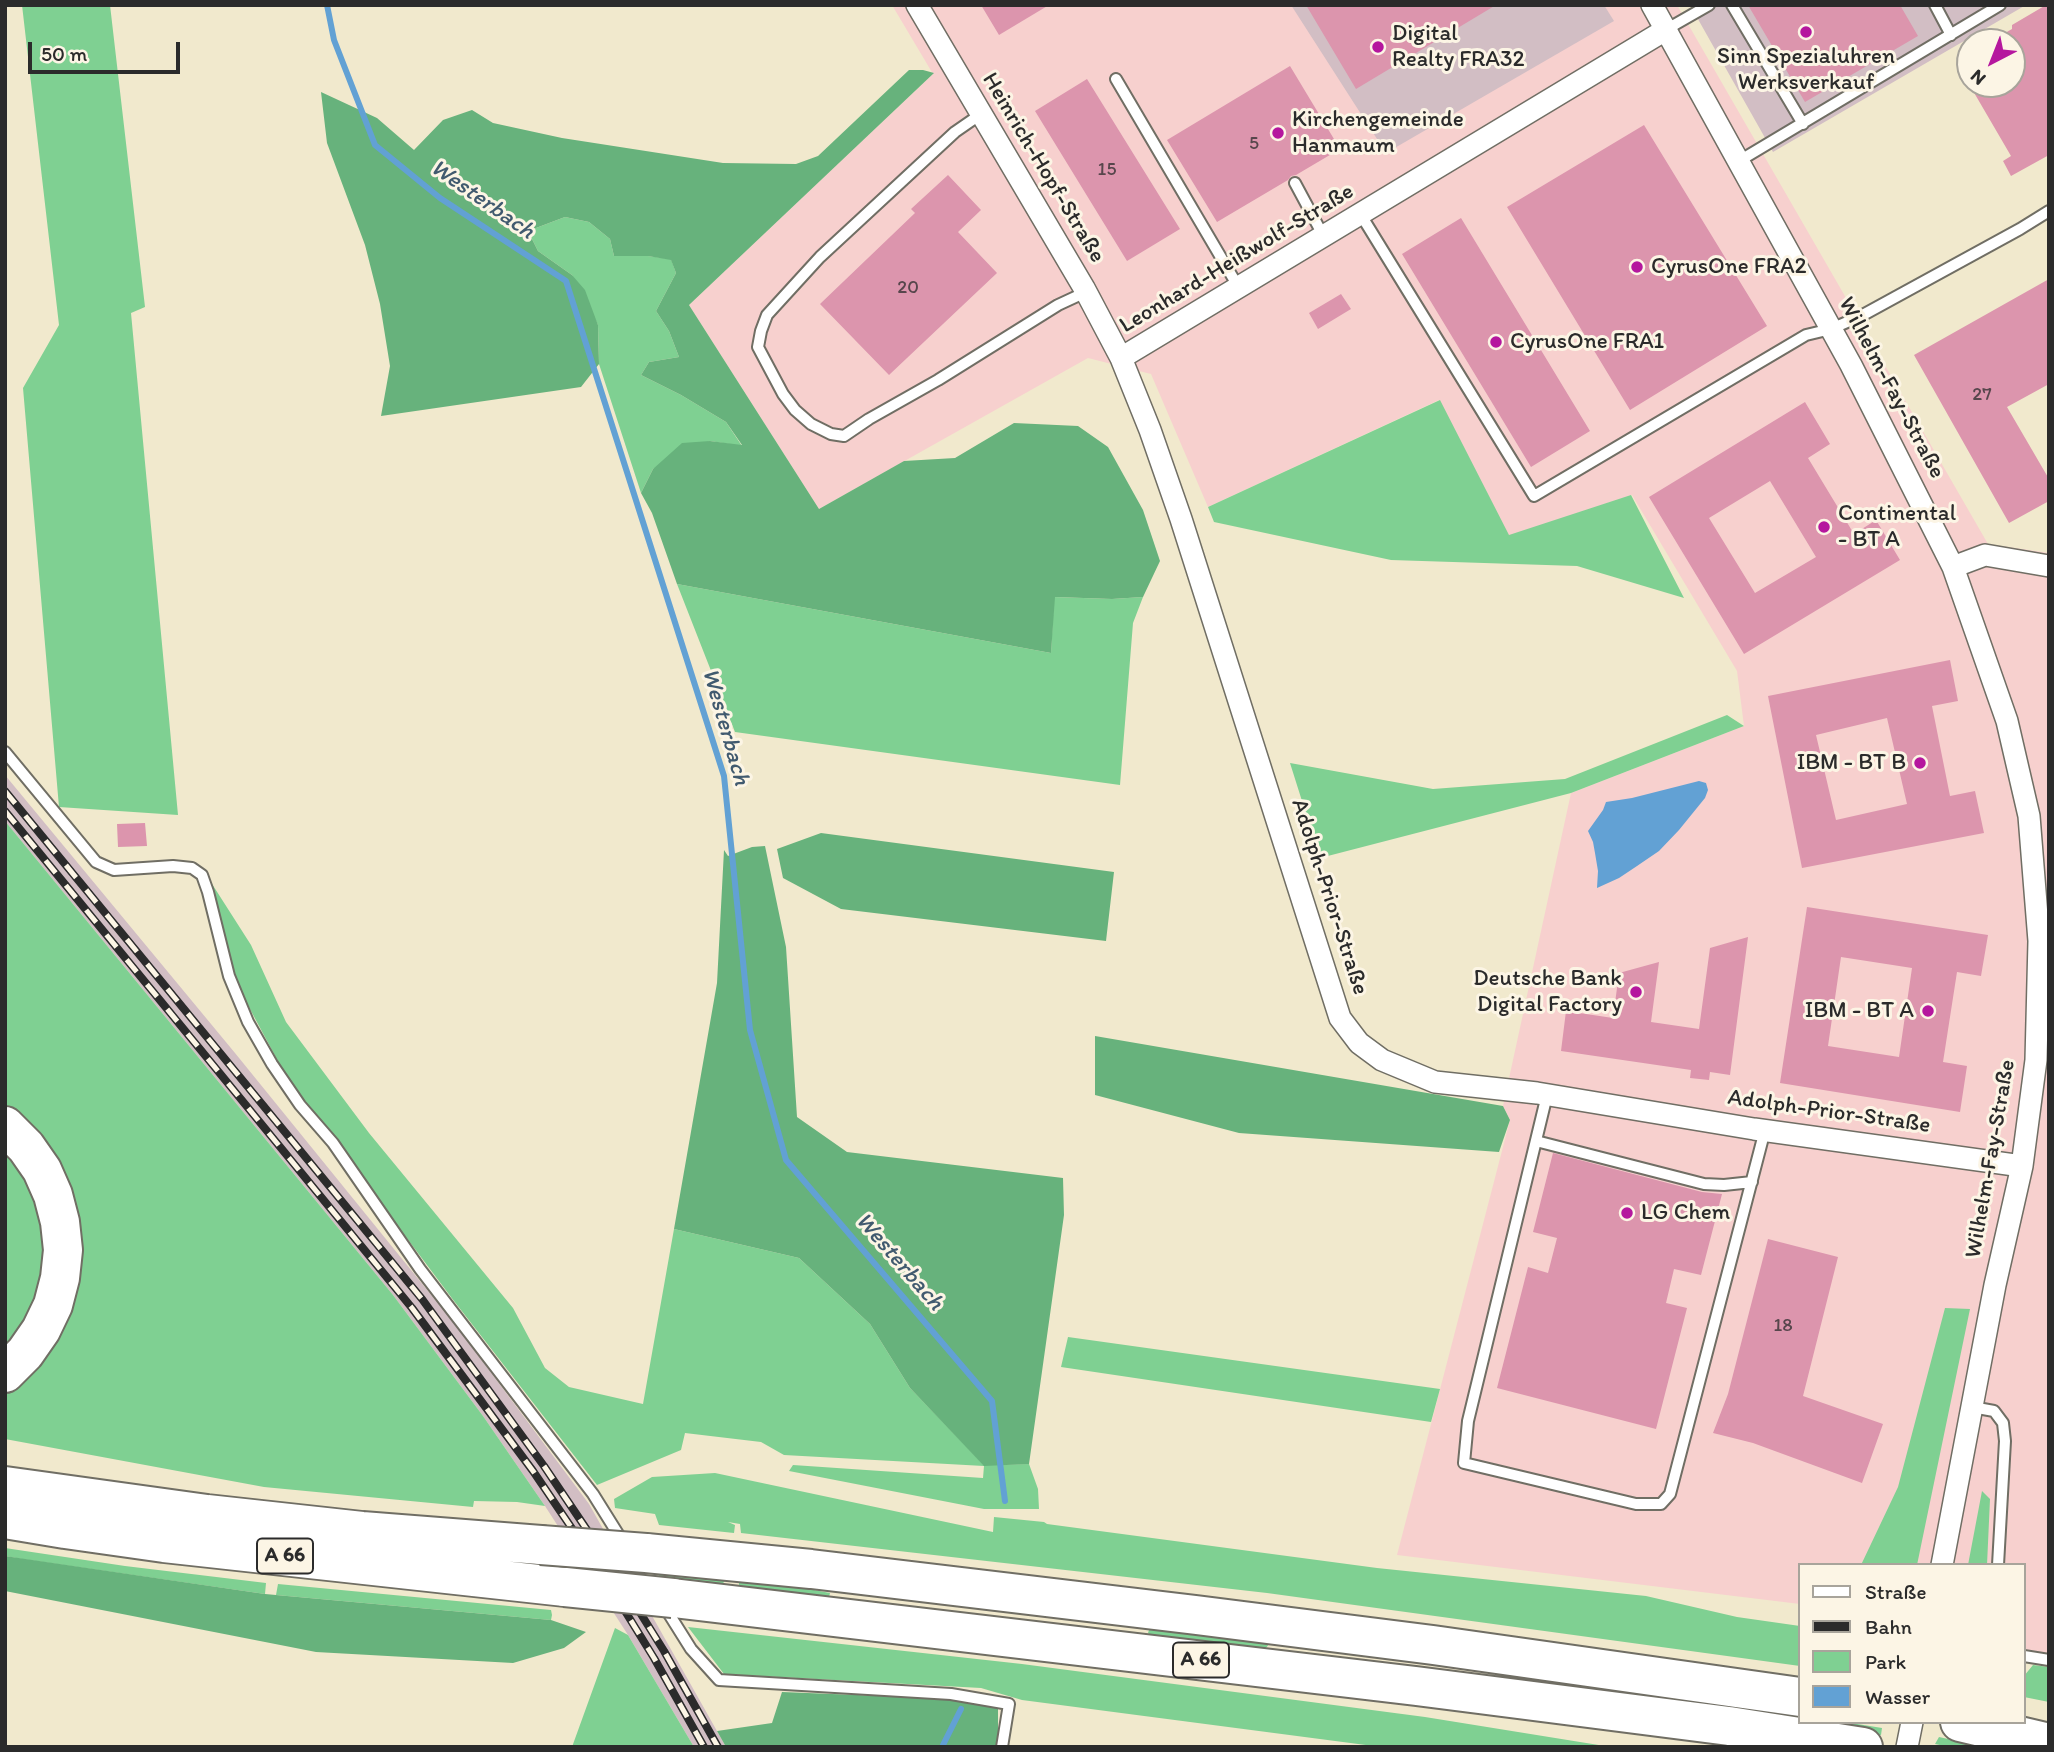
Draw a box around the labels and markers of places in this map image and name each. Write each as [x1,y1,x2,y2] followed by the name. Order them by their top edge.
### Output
[1392,20,1525,74] place label: Digital Realty FRA32
[1798,24,1814,40] marker: Sinn Spezialuhren Werksverkauf
[1370,39,1386,55] marker: Digital Realty FRA32
[1717,43,1895,97] place label: Sinn Spezialuhren Werksverkauf
[1292,106,1464,160] place label: Kirchengemeinde Hanmaum
[1270,125,1286,141] marker: Kirchengemeinde Hanmaum
[1651,253,1807,281] place label: CyrusOne FRA2
[1629,259,1645,275] marker: CyrusOne FRA2
[1510,328,1664,356] place label: CyrusOne FRA1
[1488,334,1504,350] marker: CyrusOne FRA1
[1838,500,1956,554] place label: Continental - BT A
[1816,519,1832,535] marker: Continental - BT A
[1797,749,1906,777] place label: IBM - BT B
[1912,755,1928,771] marker: IBM - BT B
[1473,965,1622,1019] place label: Deutsche Bank Digital Factory
[1628,984,1644,1000] marker: Deutsche Bank Digital Factory
[1805,997,1914,1025] place label: IBM - BT A
[1920,1003,1936,1019] marker: IBM - BT A
[1641,1199,1730,1227] place label: LG Chem
[1619,1205,1635,1221] marker: LG Chem

